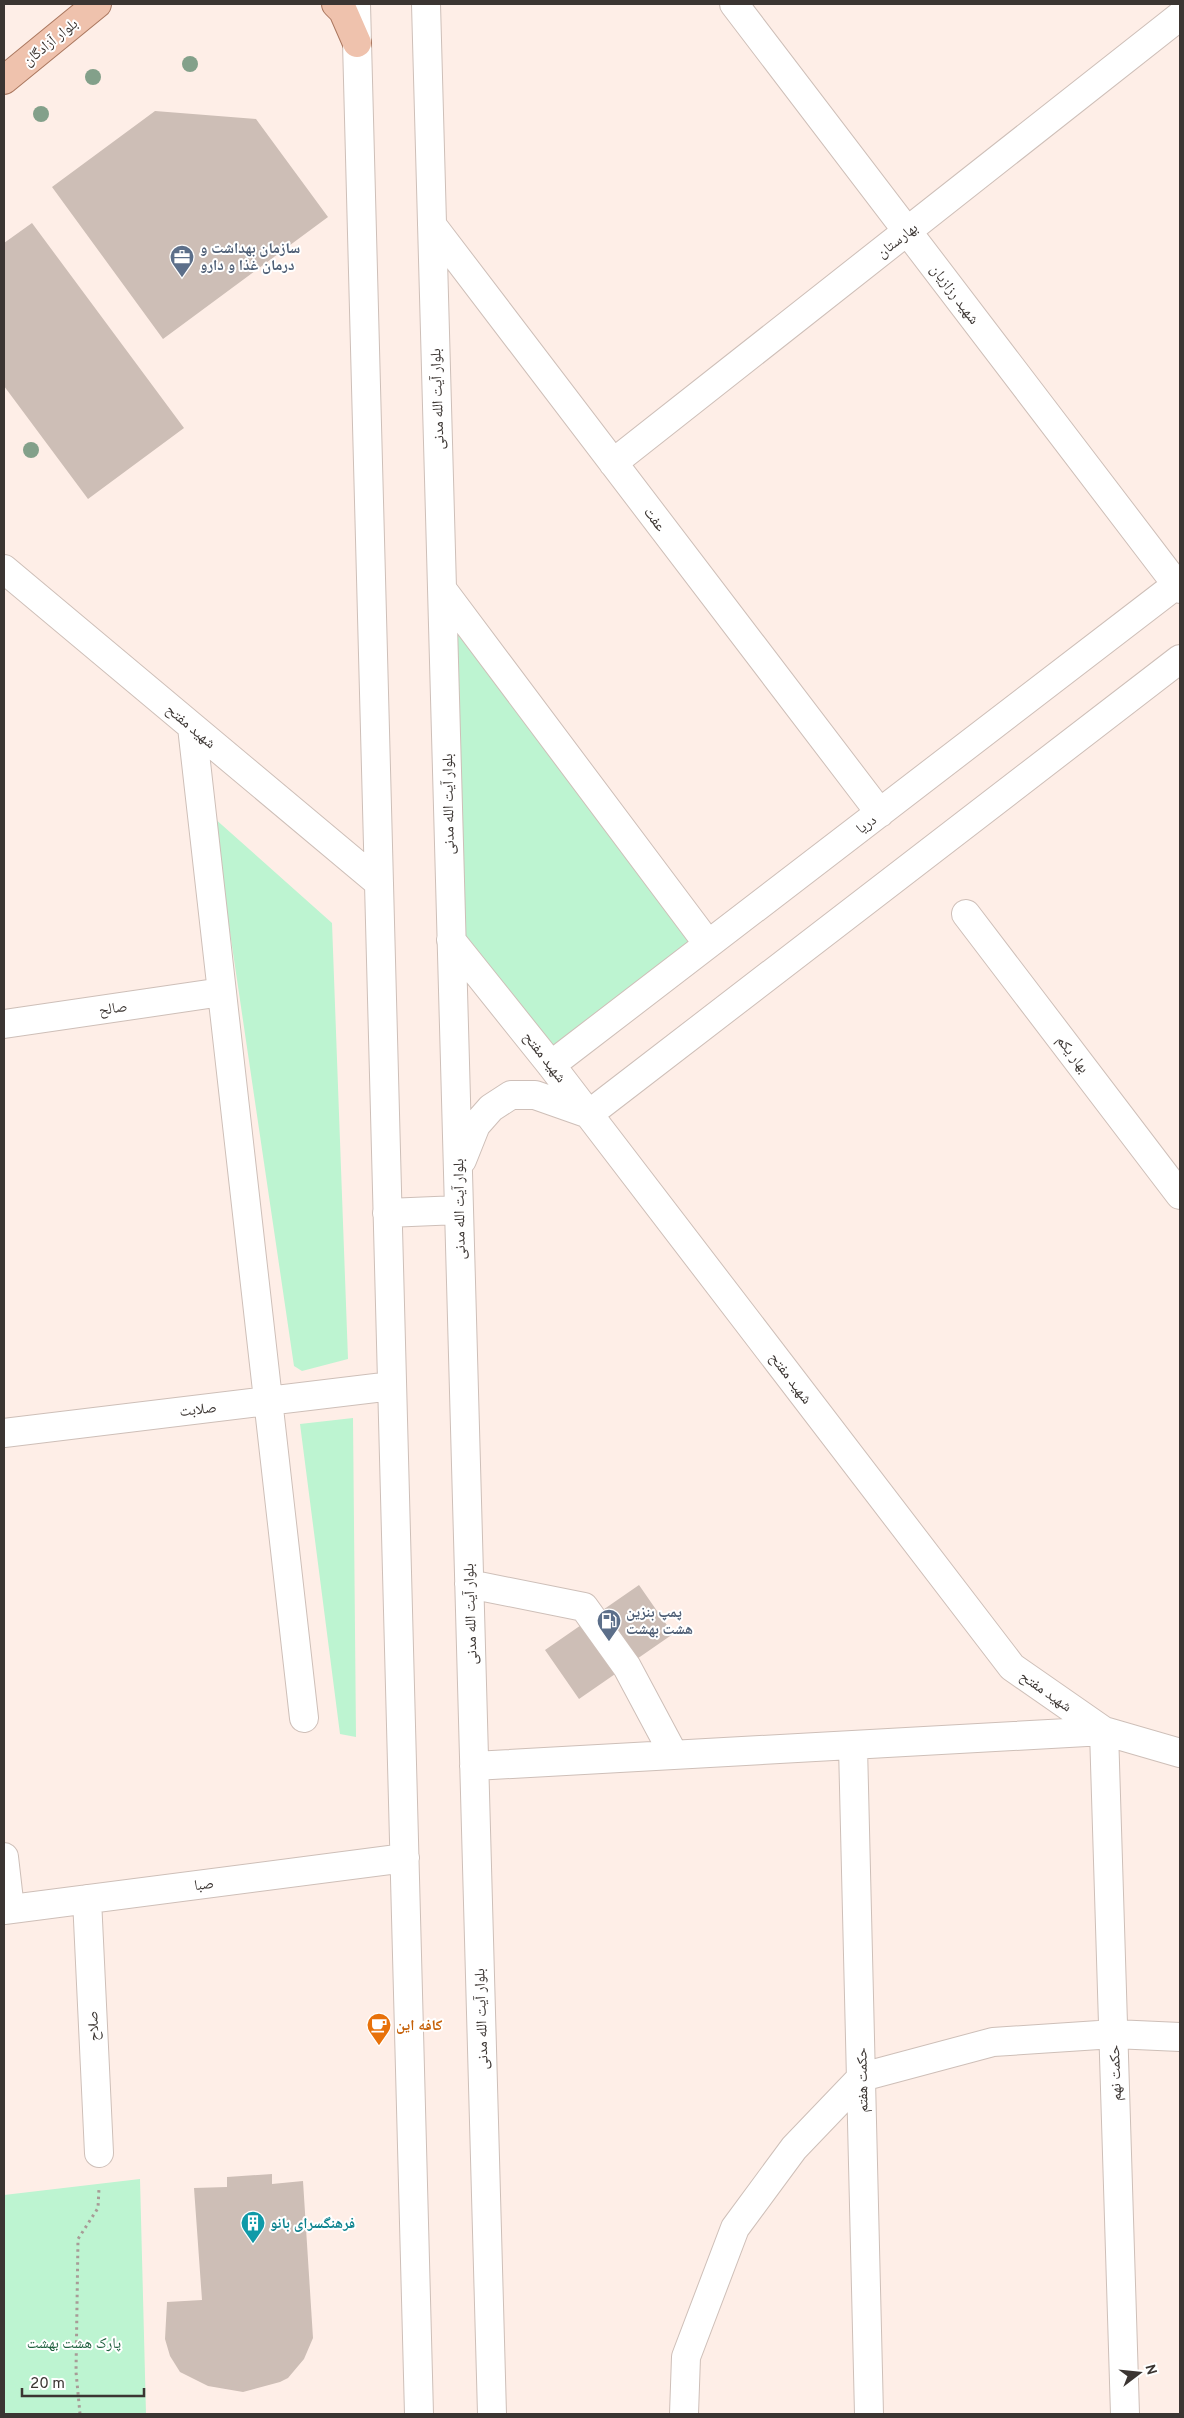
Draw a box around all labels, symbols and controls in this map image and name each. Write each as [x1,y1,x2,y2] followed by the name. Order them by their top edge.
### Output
[19,15,82,71] street label: بلوار آزادگان
[873,219,922,263] street label: بهارستان
[200,240,300,276] place label: سازمان بهداشت و درمان غذا و دارو
[169,244,195,278] office icon: سازمان بهداشت و درمان غذا و دارو
[925,261,983,329] street label: شهید رزازیان
[427,348,450,450] street label: بلوار آیت الله مدنی
[638,504,669,536] street label: عفت
[161,701,219,754] street label: شهید مفتح
[439,753,460,855] street label: بلوار آیت الله مدنی
[853,811,881,839] street label: دریا
[98,998,129,1021] street label: صالح
[518,1029,570,1087] street label: شهید مفتح
[1051,1032,1092,1078] street label: بهار یکم
[450,1158,471,1260] street label: بلوار آیت الله مدنی
[764,1349,815,1409] street label: شهید مفتح
[179,1399,218,1422] street label: صلابت
[460,1563,483,1665] street label: بلوار آیت الله مدنی
[626,1604,693,1640] place label: پمپ بنزین هشت بهشت
[596,1608,622,1642] fuel station icon: پمپ بنزین هشت بهشت
[1015,1667,1075,1717] street label: شهید مفتح
[193,1875,215,1896] street label: صبا
[471,1968,494,2070] street label: بلوار آیت الله مدنی
[84,2010,105,2042] street label: صلاح
[366,2012,392,2046] cafe icon: کافه این
[396,2017,443,2036] place label: کافه این
[1106,2044,1127,2101] street label: حکمت نهم
[853,2047,874,2113] street label: حکمت هفتم
[240,2210,266,2244] building icon: فرهنگسرای بانو
[270,2215,355,2234] place label: فرهنگسرای بانو
[27,2335,121,2354] park label: پارک هشت بهشت
[1114,2348,1164,2398] north arrow
[1140,2363,1160,2377] text: N
[22,2366,145,2398] scale bar
[30,2375,65,2394] text: 20 m

